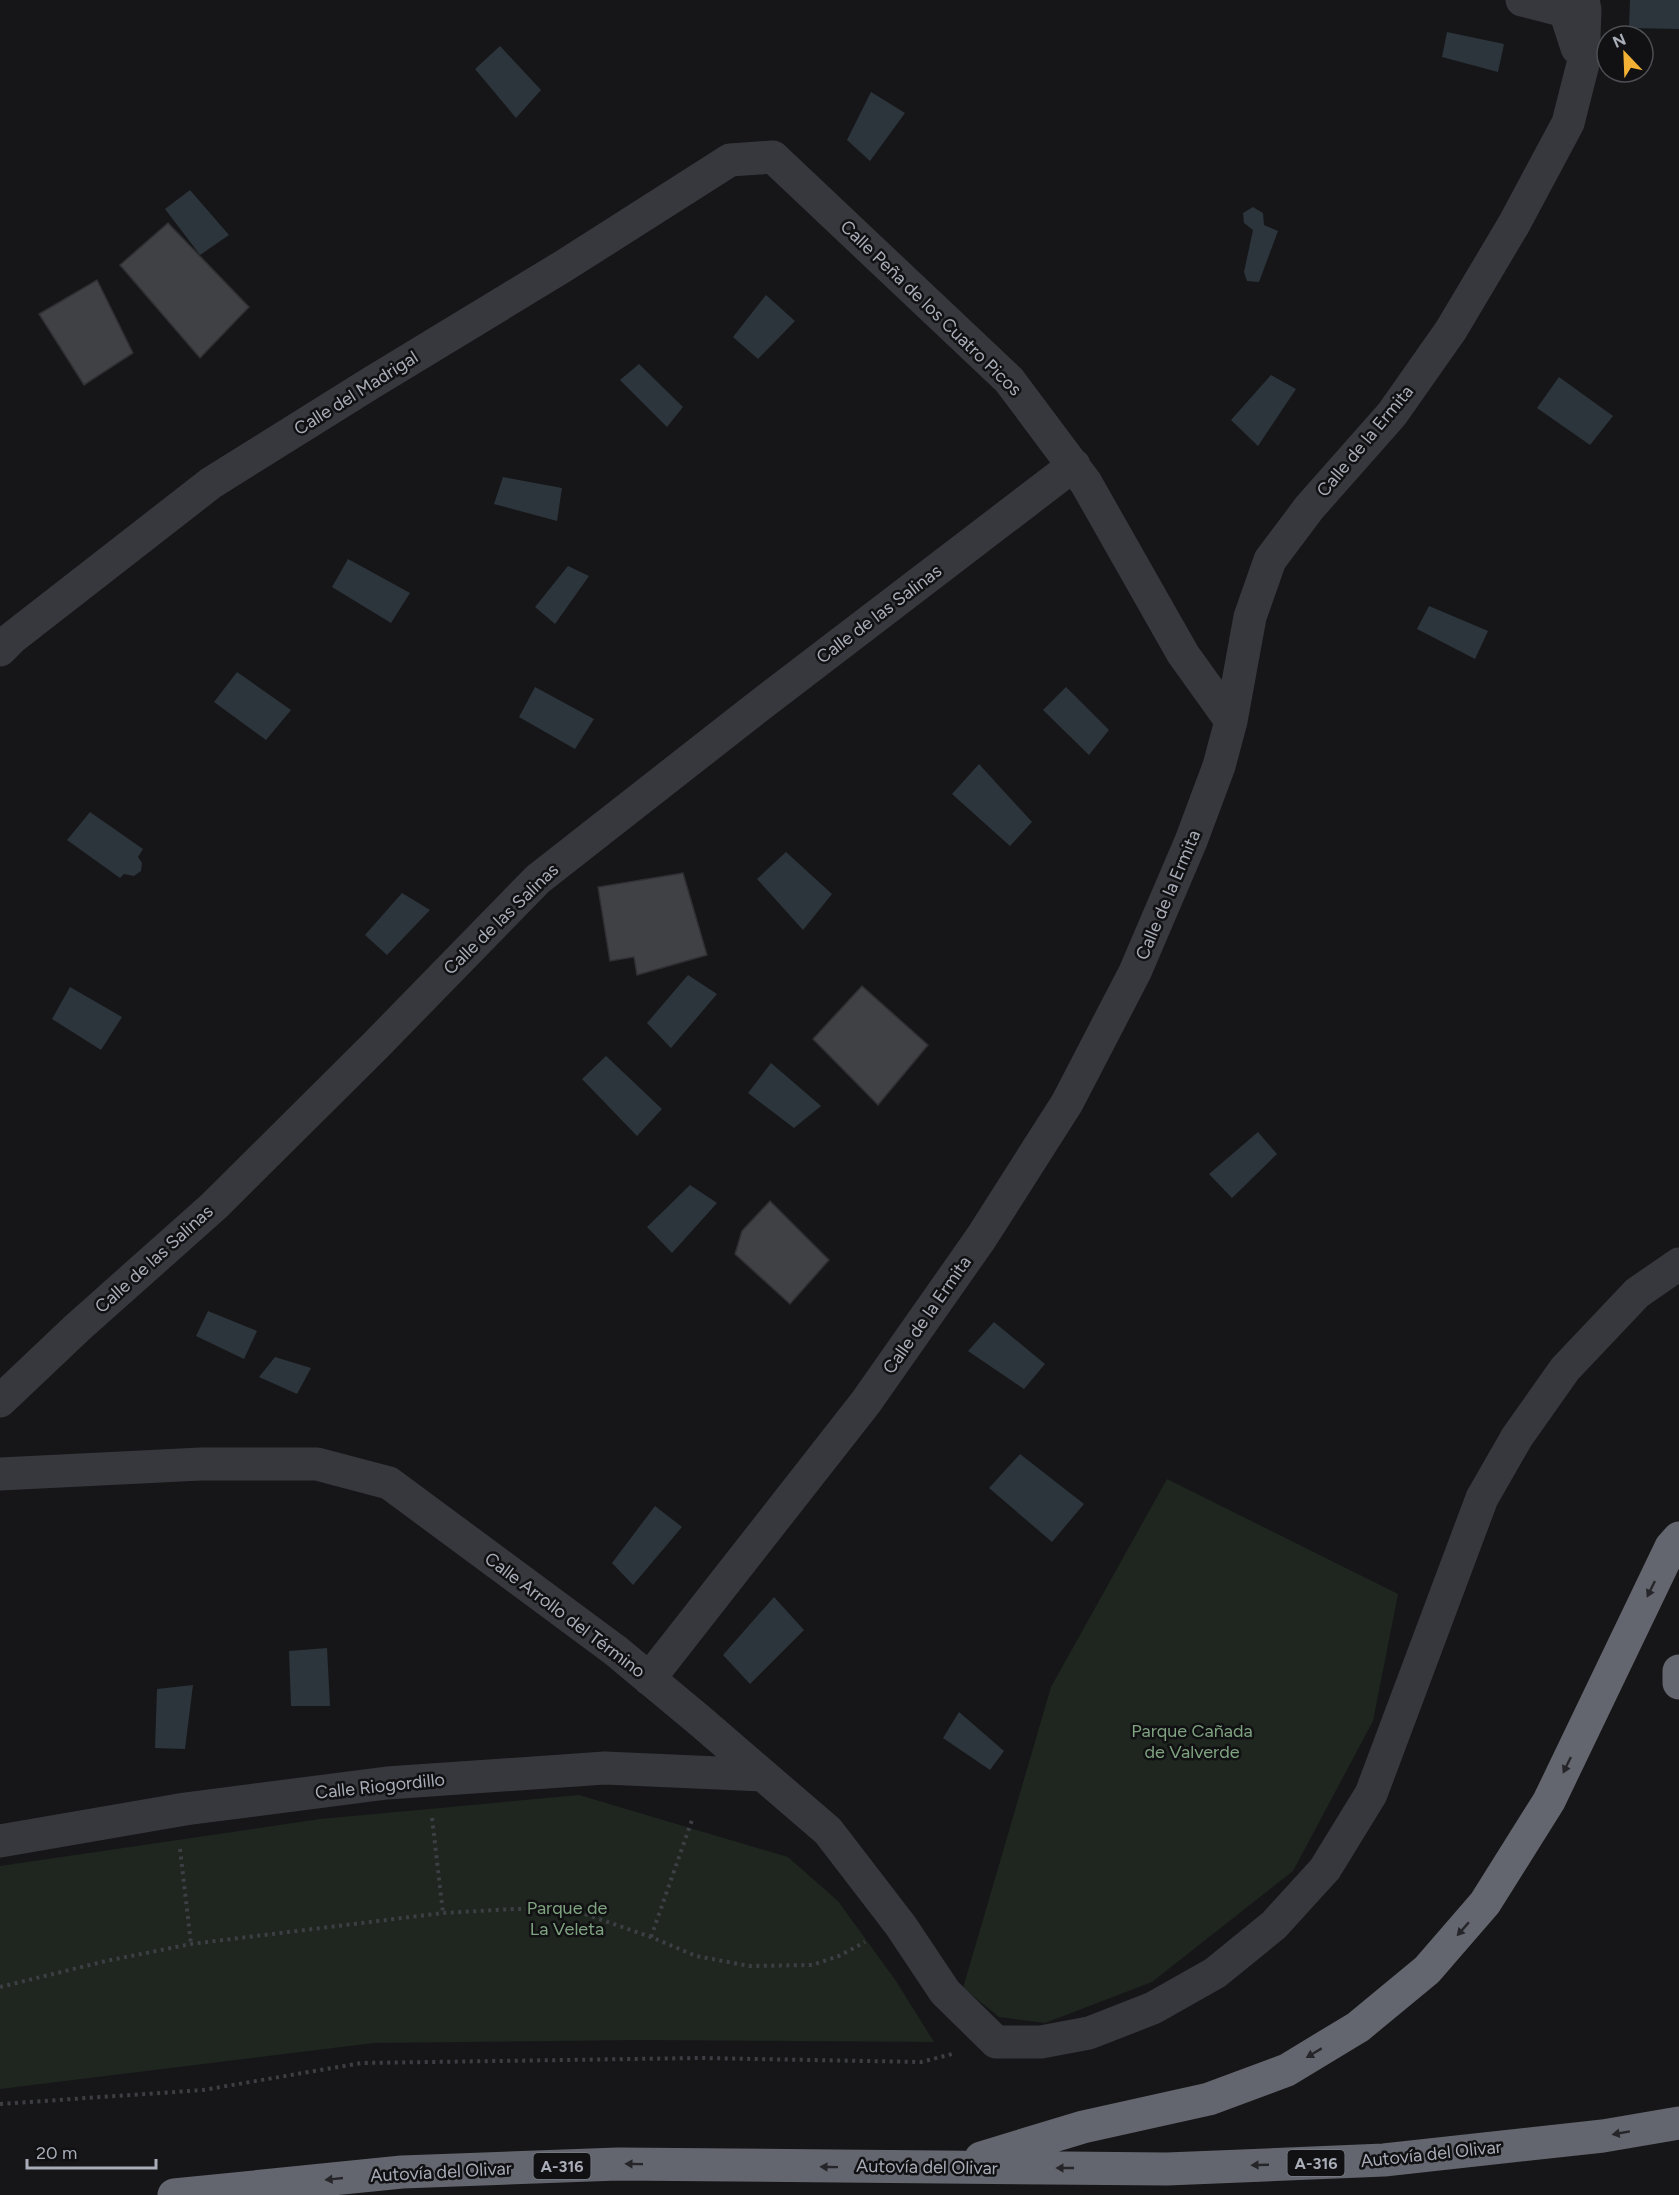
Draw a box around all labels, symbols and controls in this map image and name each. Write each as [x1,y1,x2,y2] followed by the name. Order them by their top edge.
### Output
[1595,24,1655,84] north arrow
[1610,29,1629,52] text: N
[836,216,1026,400] street label: Calle Peña de los Cuatro Picos
[290,346,422,440] street label: Calle del Madrigal
[1312,381,1418,501] street label: Calle de la Ermita
[812,560,946,668] street label: Calle de las Salinas
[1131,827,1205,963] street label: Calle de la Ermita
[439,859,563,979] street label: Calle de las Salinas
[90,1200,218,1318] street label: Calle de las Salinas
[878,1252,976,1378] street label: Calle de la Ermita
[480,1547,650,1683] street label: Calle Arrollo del Término
[1647,1580,1656,1597] one-way arrow
[1131,1720,1253,1763] park label: Parque Cañada de Valverde
[1562,1756,1571,1773] one-way arrow
[314,1768,446,1804] street label: Calle Riogordillo
[527,1897,607,1940] park label: Parque de La Veleta
[1457,1921,1470,1936] one-way arrow
[1306,2048,1322,2059] one-way arrow
[1612,2128,1631,2137] one-way arrow
[27,2132,156,2170] scale bar
[1359,2136,1503,2172] street label: Autovía del Olivar
[36,2142,77,2164] text: 20 m
[1288,2150,1344,2176] road number: A-316
[534,2153,590,2179] road number: A-316
[856,2155,998,2179] street label: Autovía del Olivar
[370,2157,512,2187] street label: Autovía del Olivar
[624,2159,643,2169] one-way arrow
[1251,2161,1270,2170] one-way arrow
[819,2162,838,2171] one-way arrow
[1056,2163,1075,2173] one-way arrow
[325,2174,344,2184] one-way arrow

